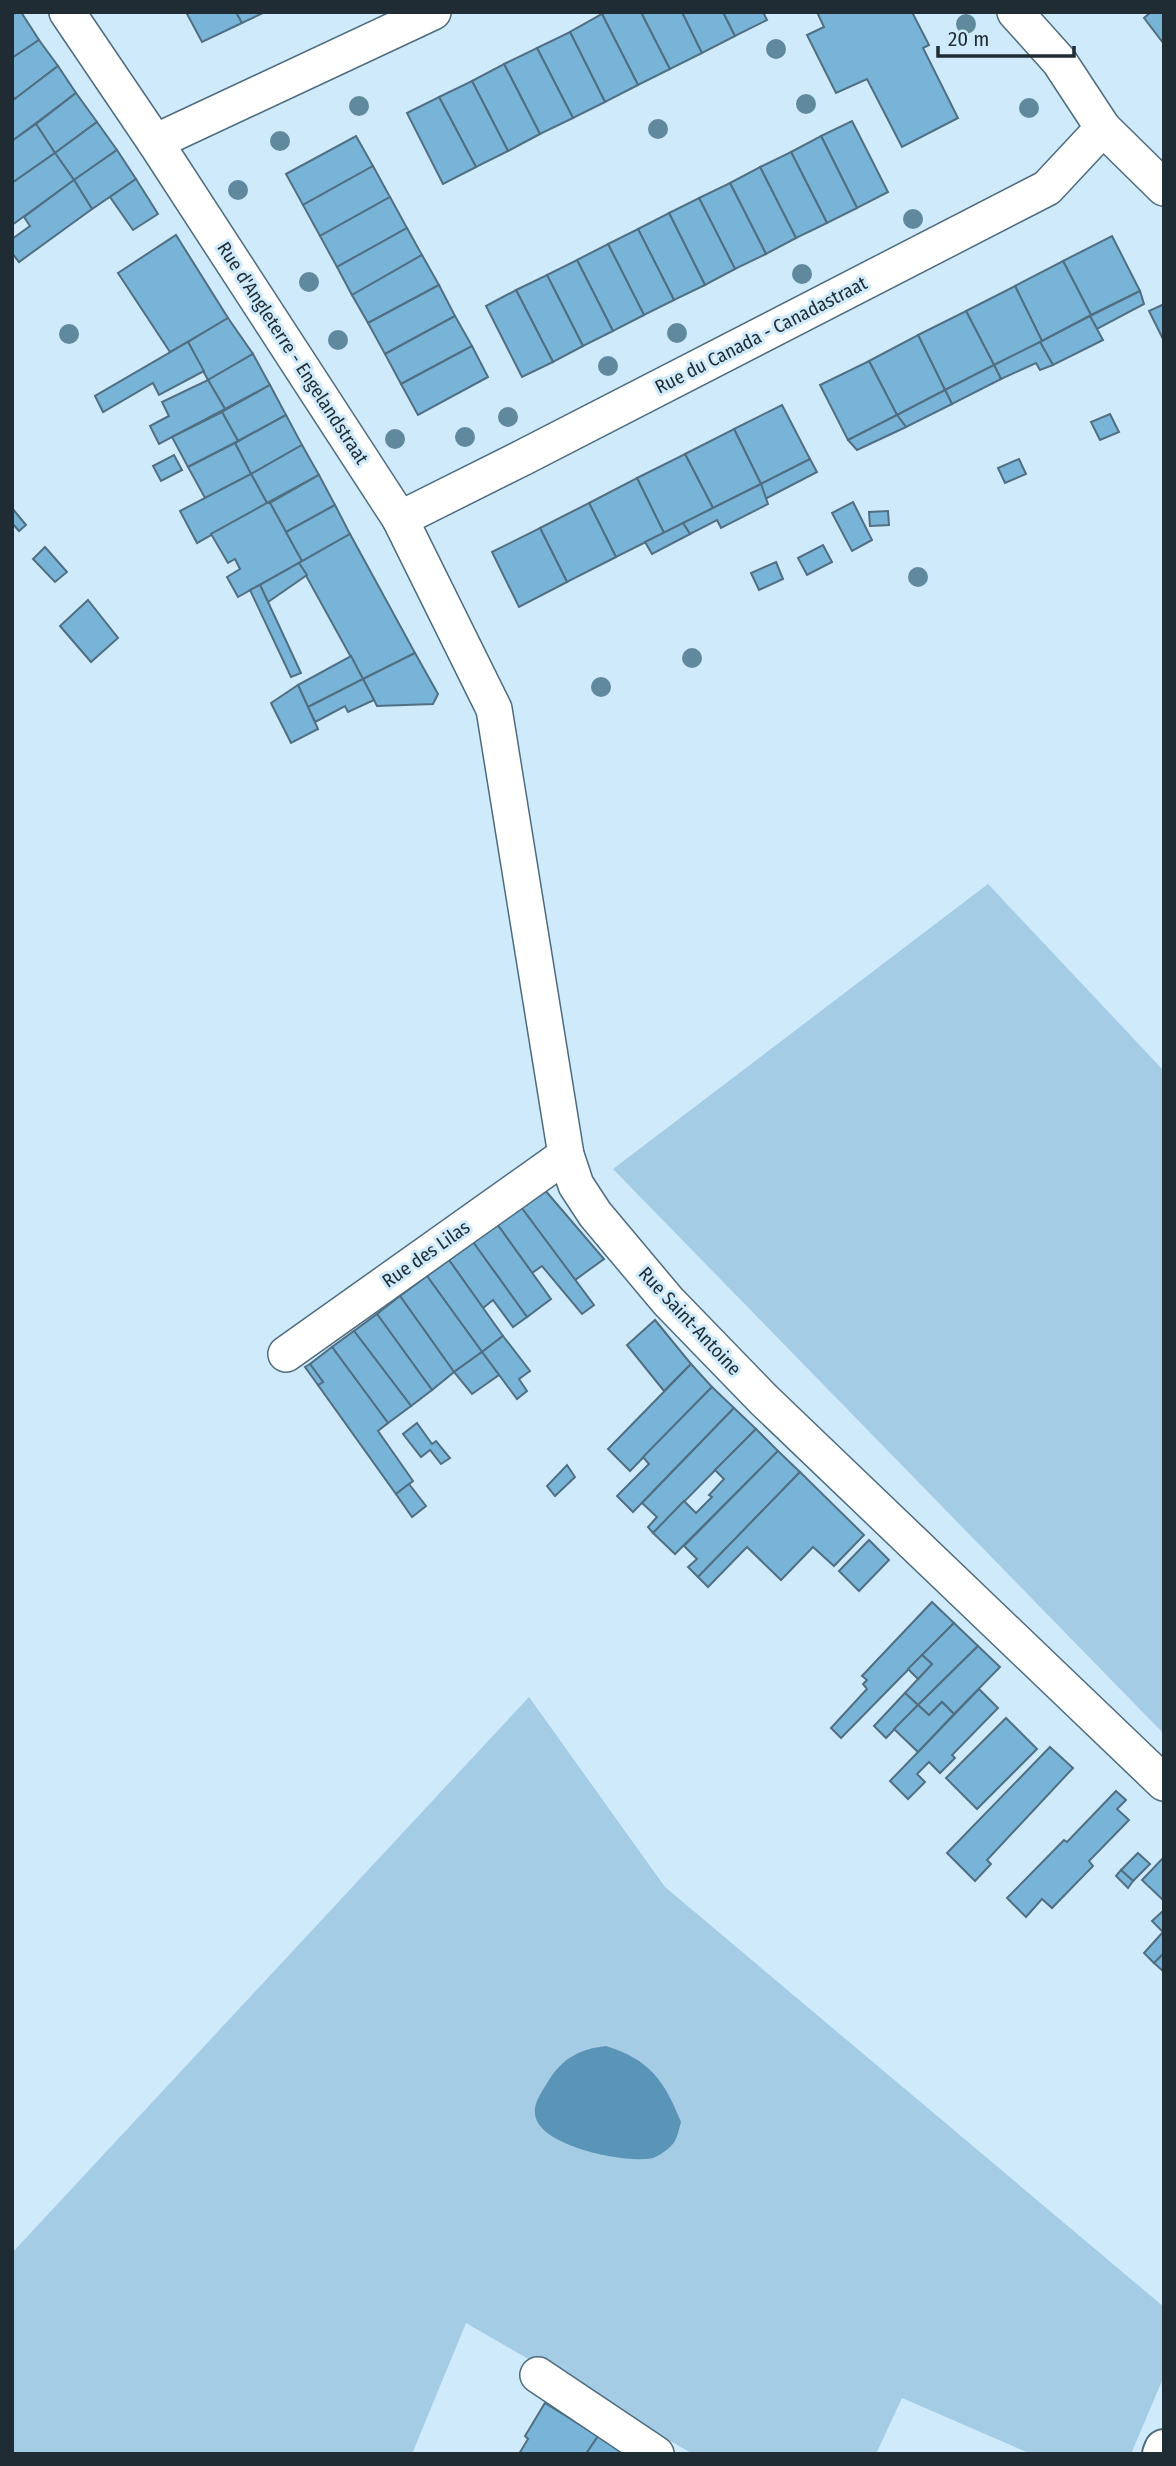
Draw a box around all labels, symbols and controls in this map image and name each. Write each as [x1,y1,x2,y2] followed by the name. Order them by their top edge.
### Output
[938,14,1074,58] scale bar
[948,26,989,52] text: 20 m
[212,237,374,469] street label: Rue d'Angleterre - Engelandstraat
[651,271,872,399] street label: Rue du Canada - Canadastraat
[378,1215,474,1293] street label: Rue des Lilas
[634,1262,746,1380] street label: Rue Saint-Antoine

